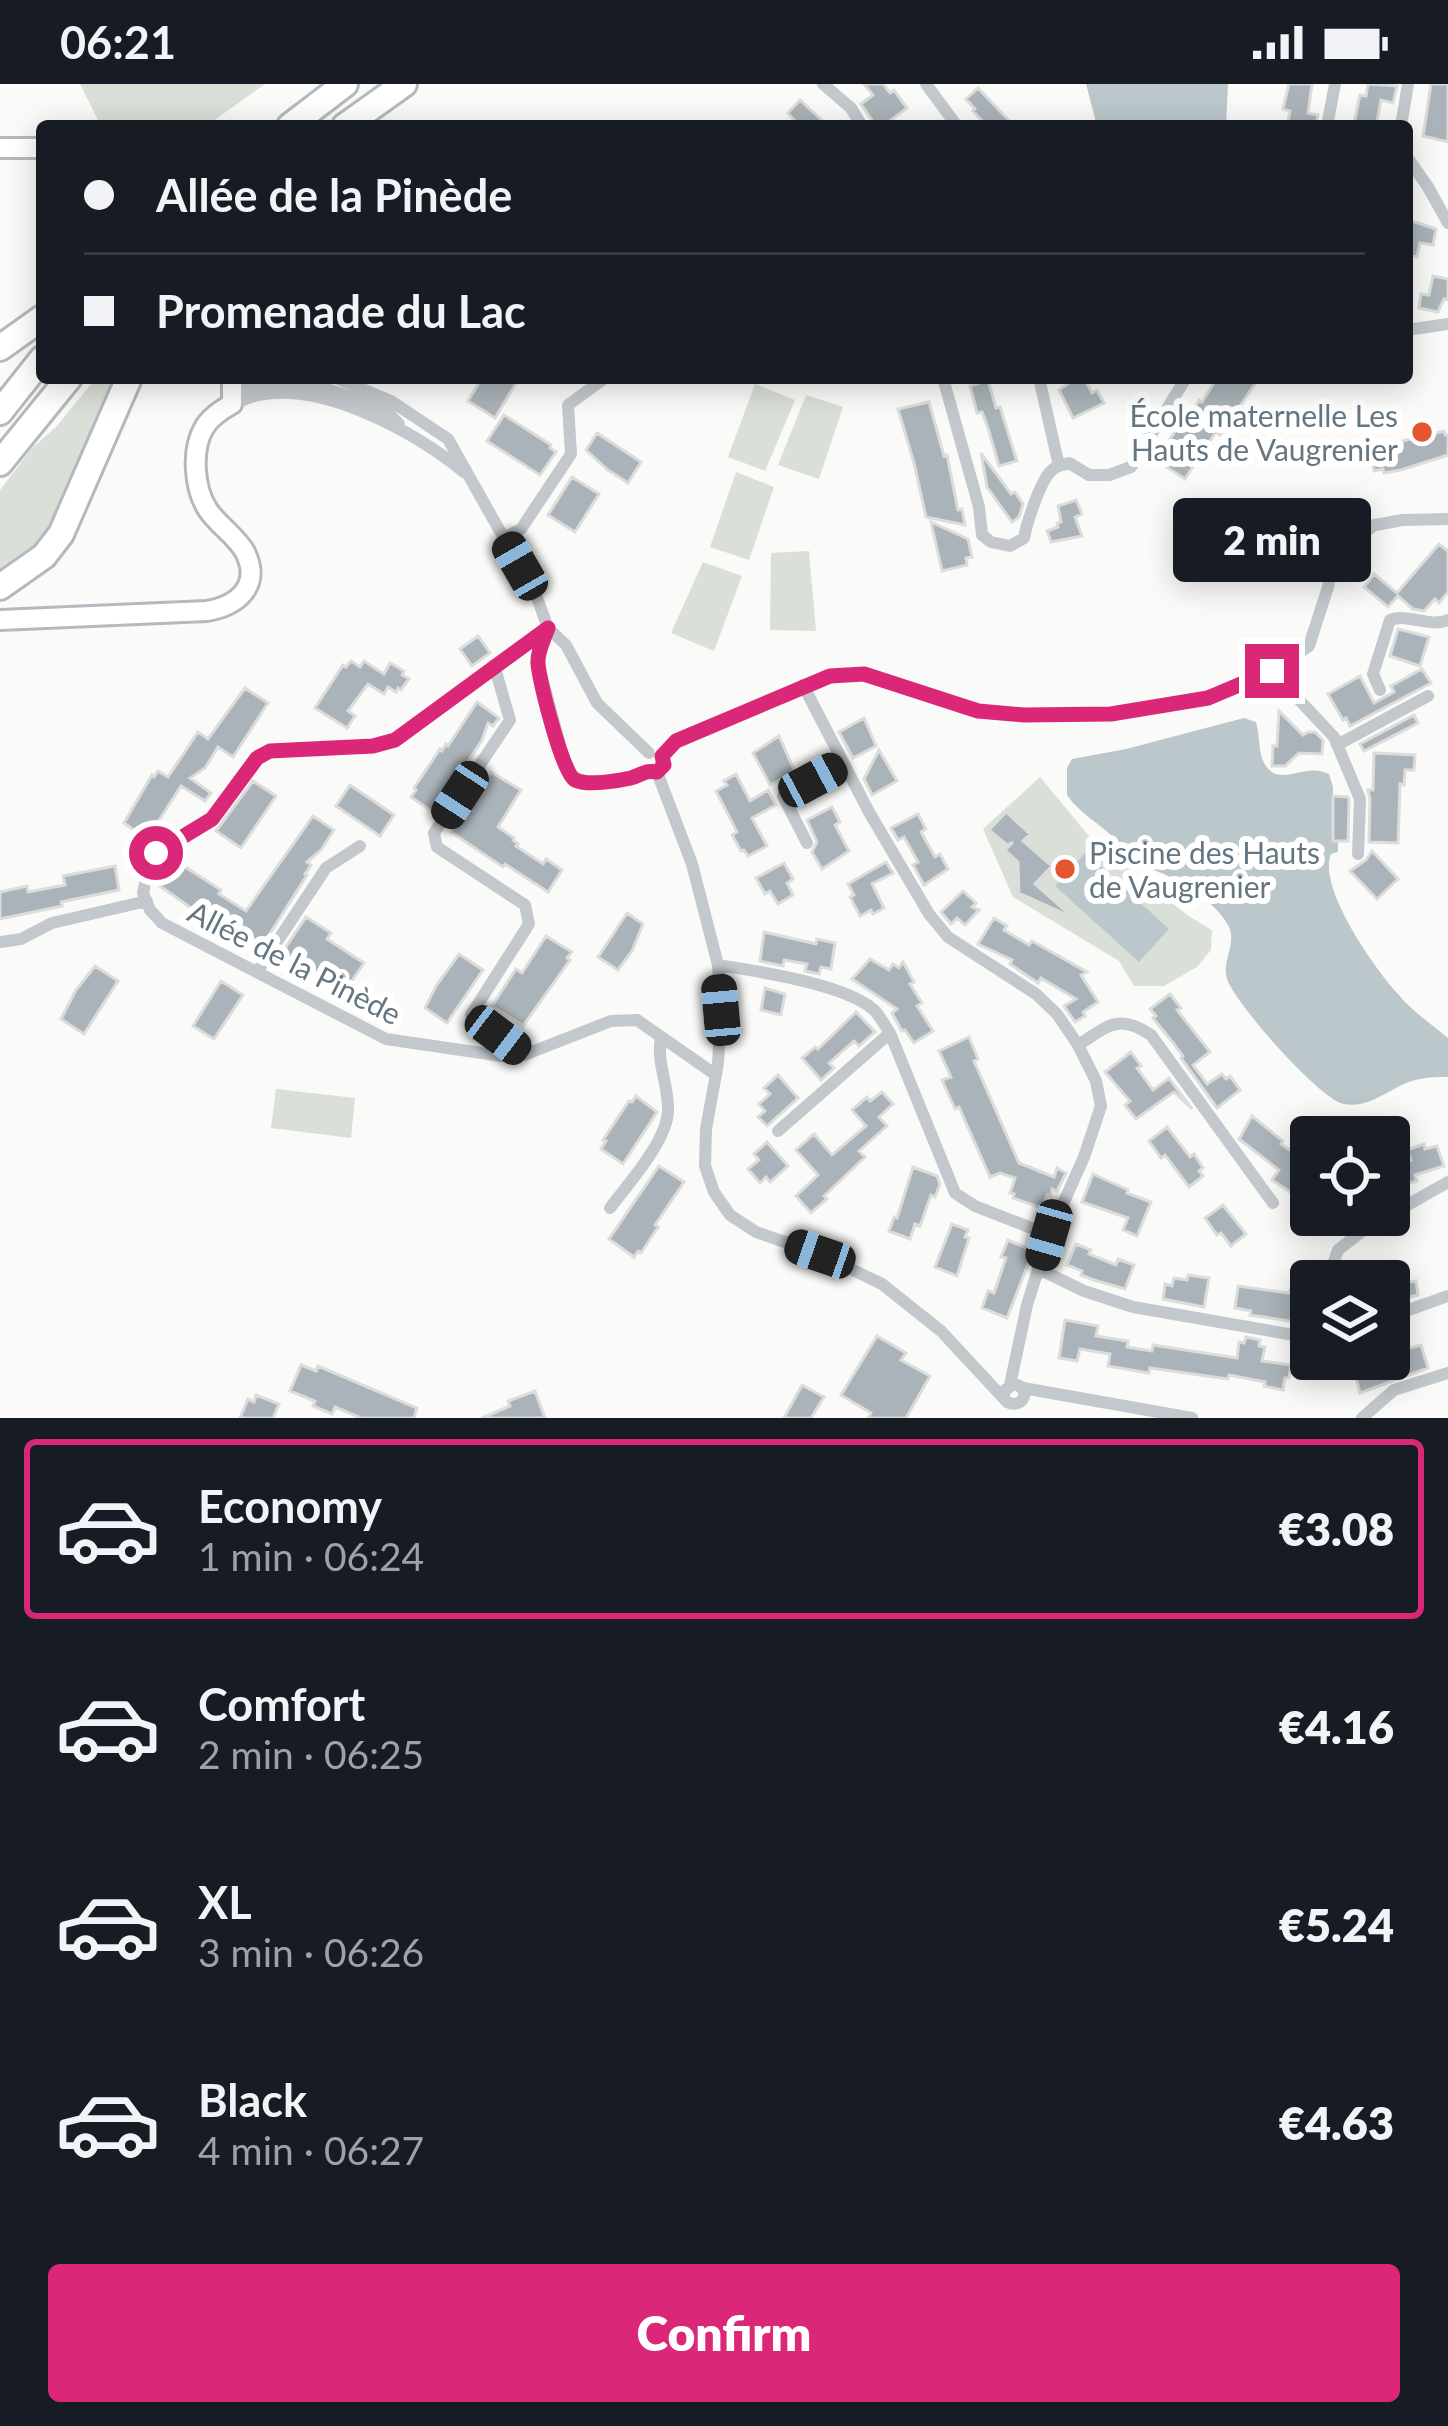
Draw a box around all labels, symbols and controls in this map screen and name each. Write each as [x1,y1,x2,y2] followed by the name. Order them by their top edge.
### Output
[60,15,176,69] text: 06:21
[156,168,512,222] text: Allée de la Pinède
[156,284,526,338] text: Promenade du Lac
[1129,397,1398,467] place label: École maternelle Les Hauts de Vaugrenier
[1409,419,1435,445] marker: École maternelle Les Hauts de Vaugrenier
[1173,497,1371,581] callout: 2 min
[1223,517,1321,563] text: 2 min
[486,526,554,606] car
[1245,644,1299,698] route end
[773,747,853,813] car
[425,755,495,835] car
[129,826,183,880] route start
[1089,834,1320,904] place label: Piscine des Hauts de Vaugrenier
[1052,856,1078,882] marker: Piscine des Hauts de Vaugrenier
[183,893,407,1031] street label: Allée de la Pinède
[700,973,742,1047] car
[458,999,538,1071] car
[1290,1116,1410,1380] map controls
[1290,1116,1410,1236] button: locate
[1022,1195,1076,1275] car
[780,1225,860,1283] car
[1290,1260,1410,1380] button: layers
[54,1475,162,1583] icon: car
[198,1479,382,1533] text: Economy
[1279,1502,1394,1556] text: €3.08
[198,1533,424,1579] text: 1 min · 06:24
[54,1673,162,1781] icon: car
[198,1677,365,1731] text: Comfort
[1279,1700,1394,1754] text: €4.16
[198,1731,424,1777] text: 2 min · 06:25
[54,1871,162,1979] icon: car
[198,1875,252,1929] text: XL
[1279,1898,1394,1952] text: €5.24
[198,1929,424,1975] text: 3 min · 06:26
[54,2069,162,2177] icon: car
[198,2073,307,2127] text: Black
[1279,2096,1394,2150] text: €4.63
[198,2127,424,2173] text: 4 min · 06:27
[48,2264,1400,2402] button: Confirm

